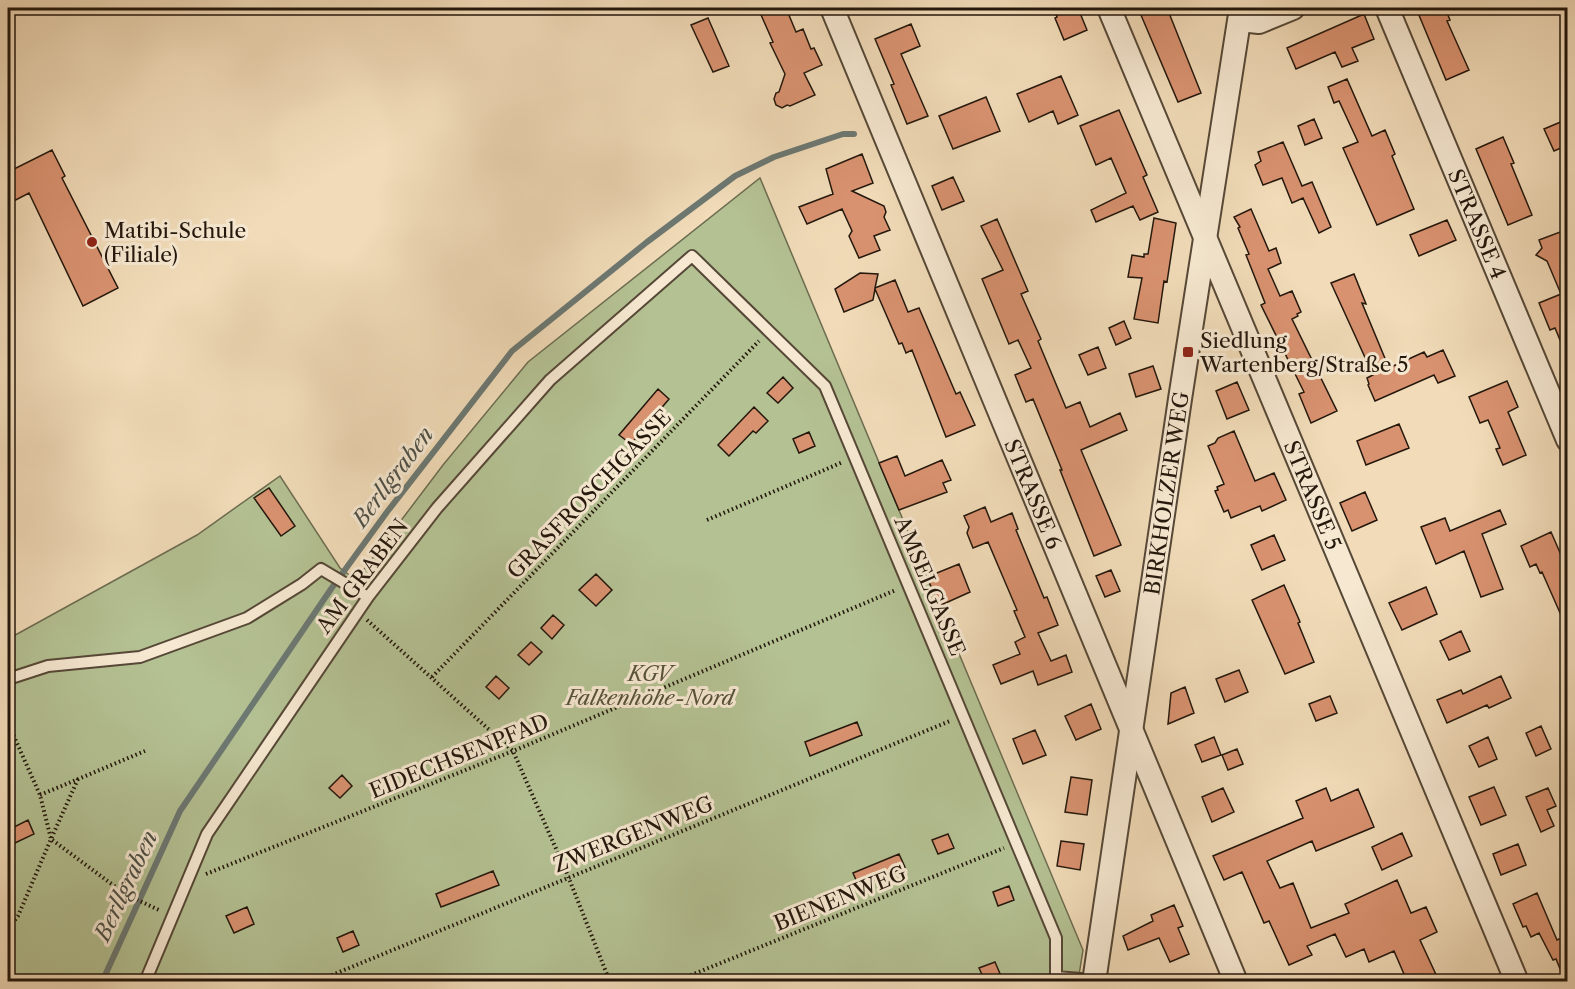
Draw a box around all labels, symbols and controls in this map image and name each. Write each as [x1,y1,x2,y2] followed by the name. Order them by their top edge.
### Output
[1443,165,1511,282] street label: STRASSE 4
[104,218,246,267] place label: Matibi-Schule (Filiale)
[85,235,99,249] marker: Matibi-Schule (Filiale)
[1199,328,1408,377] place label: Siedlung Wartenberg/Straße 5
[1181,345,1195,359] marker: Siedlung Wartenberg/Straße 5
[1139,390,1193,597] street label: BIRKHOLZER WEG
[502,404,676,584] street label: GRASFROSCHGASSE
[345,422,439,534] water label: Berllgraben
[1000,435,1067,553] street label: STRASSE 6
[1279,437,1347,553] street label: STRASSE 5
[889,511,971,660] street label: AMSELGASSE
[310,514,413,639] street label: AM GRABEN
[564,661,737,710] park label: KGV Falkenhöhe-Nord
[366,709,552,803] street label: EIDECHSENPFAD
[550,791,717,877] street label: ZWERGENWEG
[88,827,163,947] water label: Berllgraben
[770,860,910,936] street label: BIENENWEG

